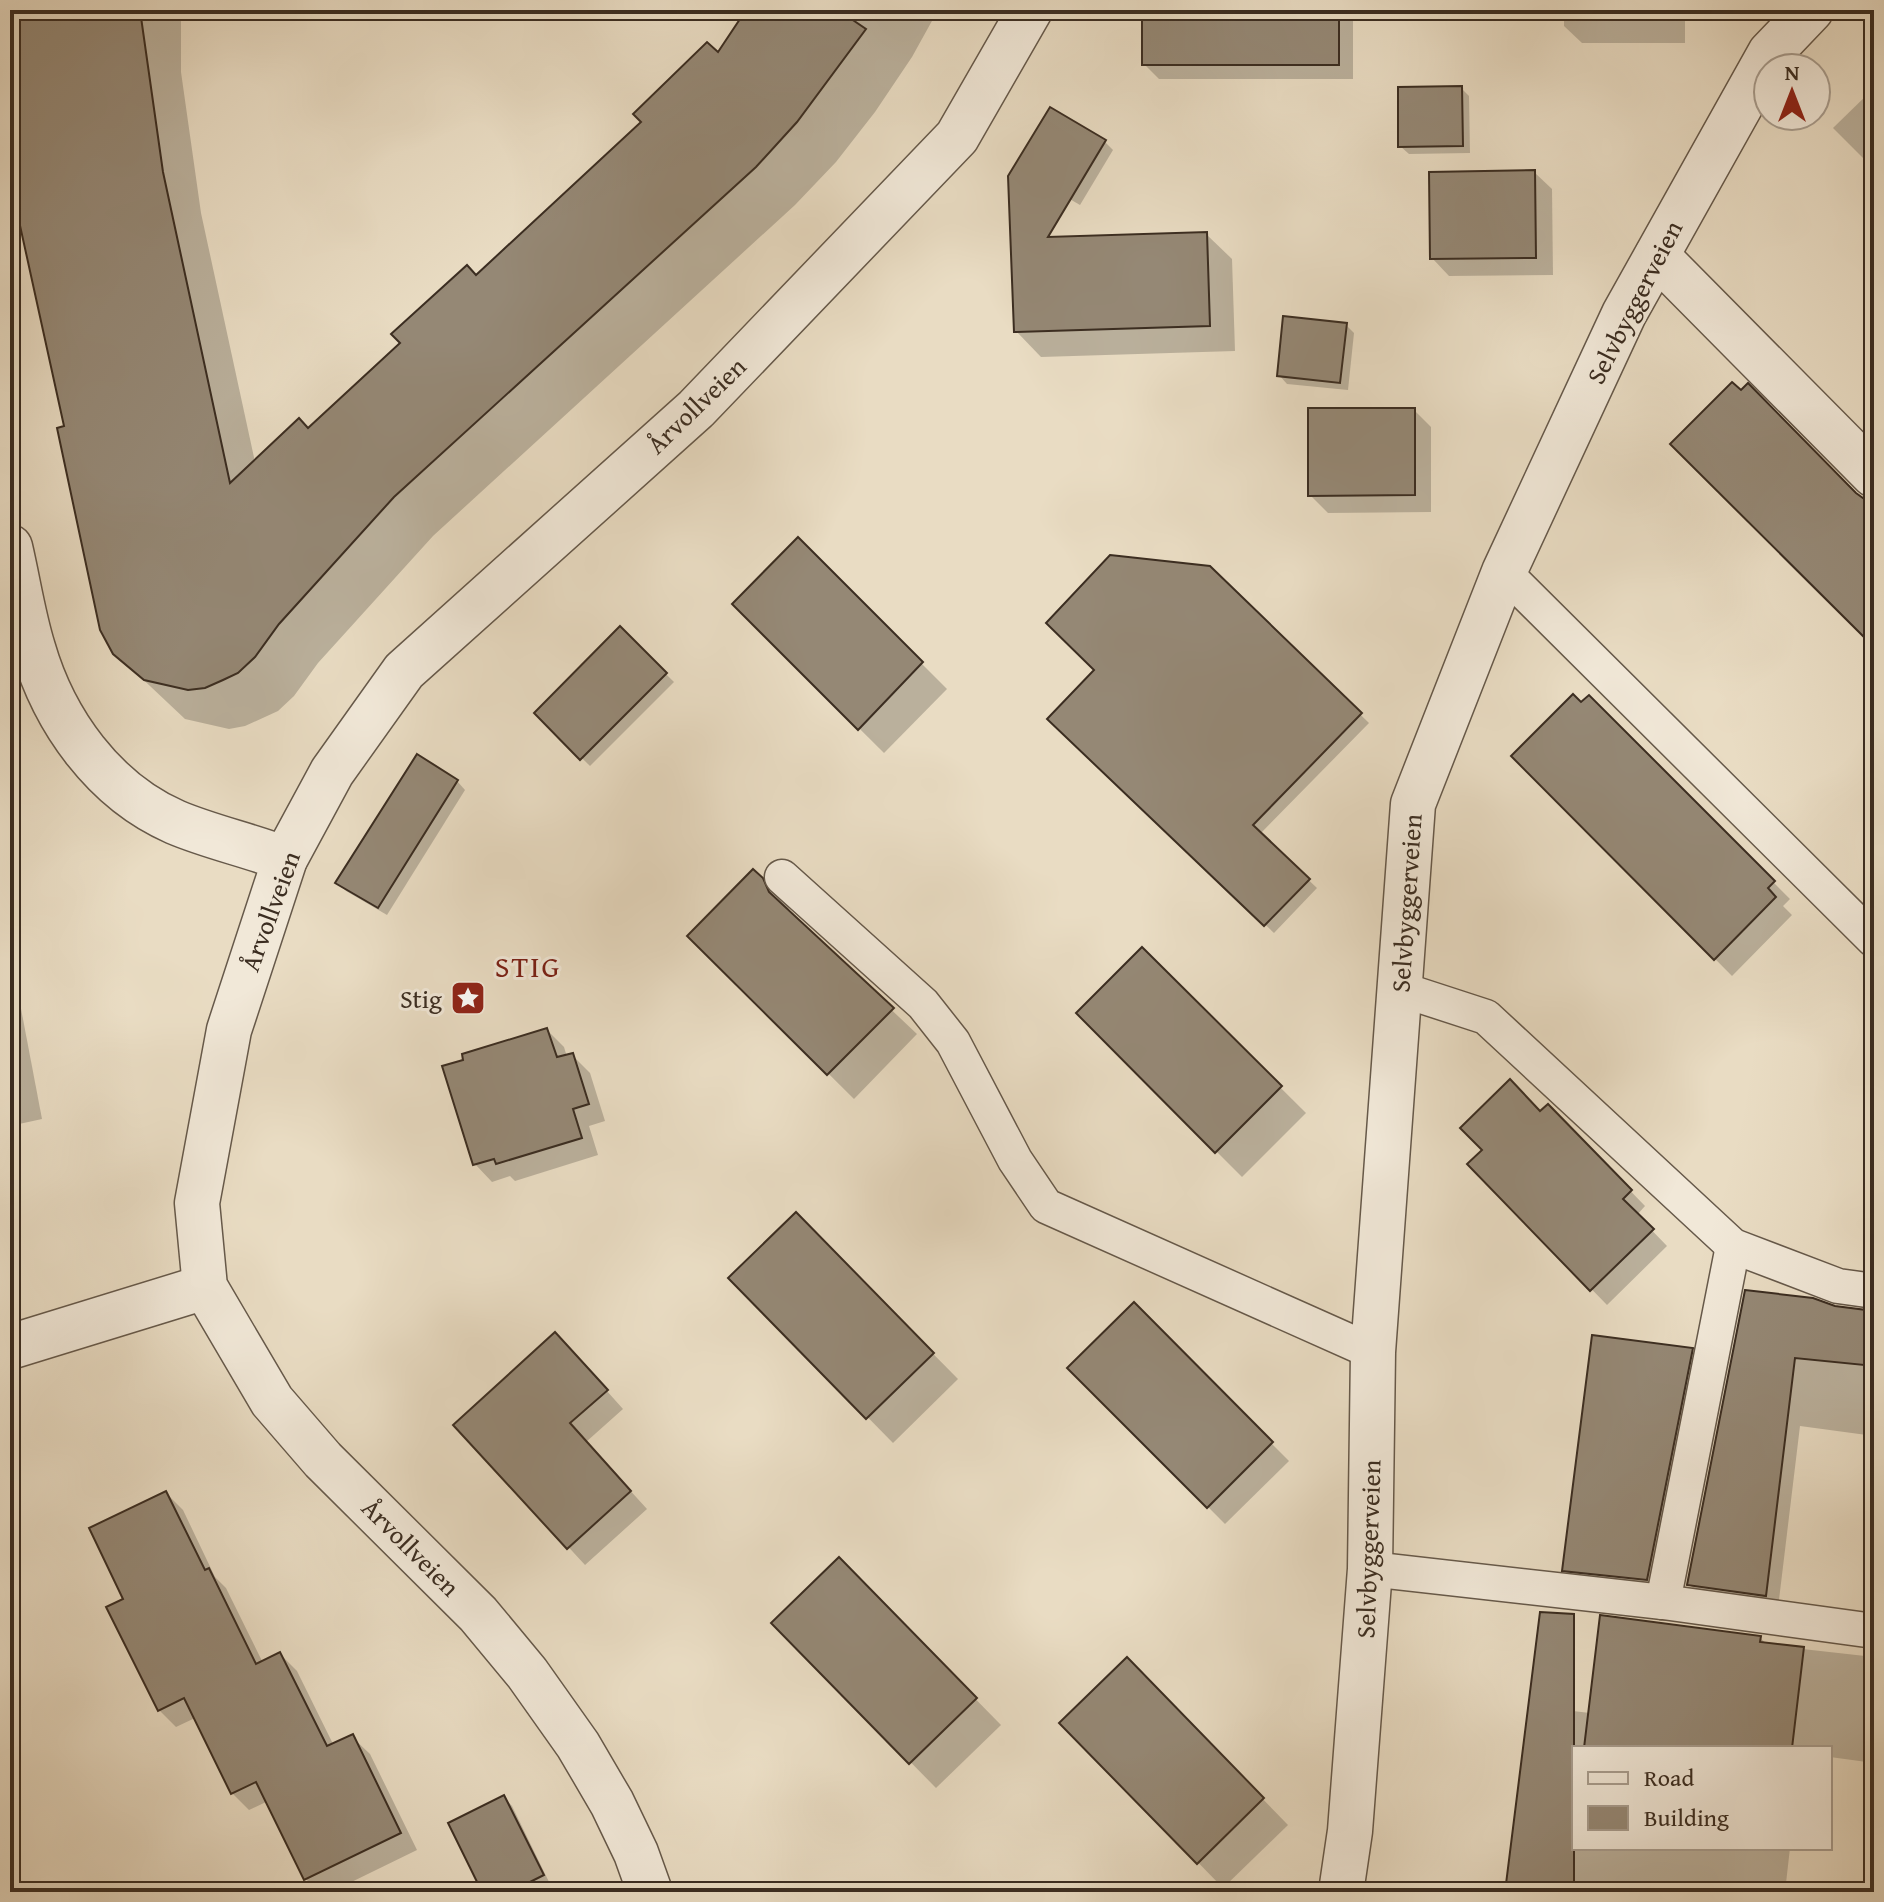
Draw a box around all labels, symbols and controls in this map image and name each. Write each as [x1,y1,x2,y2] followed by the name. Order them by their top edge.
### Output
[1752,52,1832,132] north arrow
[1785,56,1800,88] text: N
[1576,213,1692,391] street label: Selvbyggerveien
[637,347,755,463] street label: Årvollveien
[1380,812,1432,994] street label: Selvbyggerveien
[230,845,310,977] street label: Årvollveien
[495,944,561,988] district label: STIG
[400,979,442,1018] place label: Stig
[449,979,487,1017] place icon: Stig
[1345,1458,1391,1639] street label: Selvbyggerveien
[353,1489,469,1605] street label: Årvollveien
[1572,1746,1832,1850] legend
[1644,1760,1694,1795] text: Road
[1644,1800,1729,1835] text: Building

